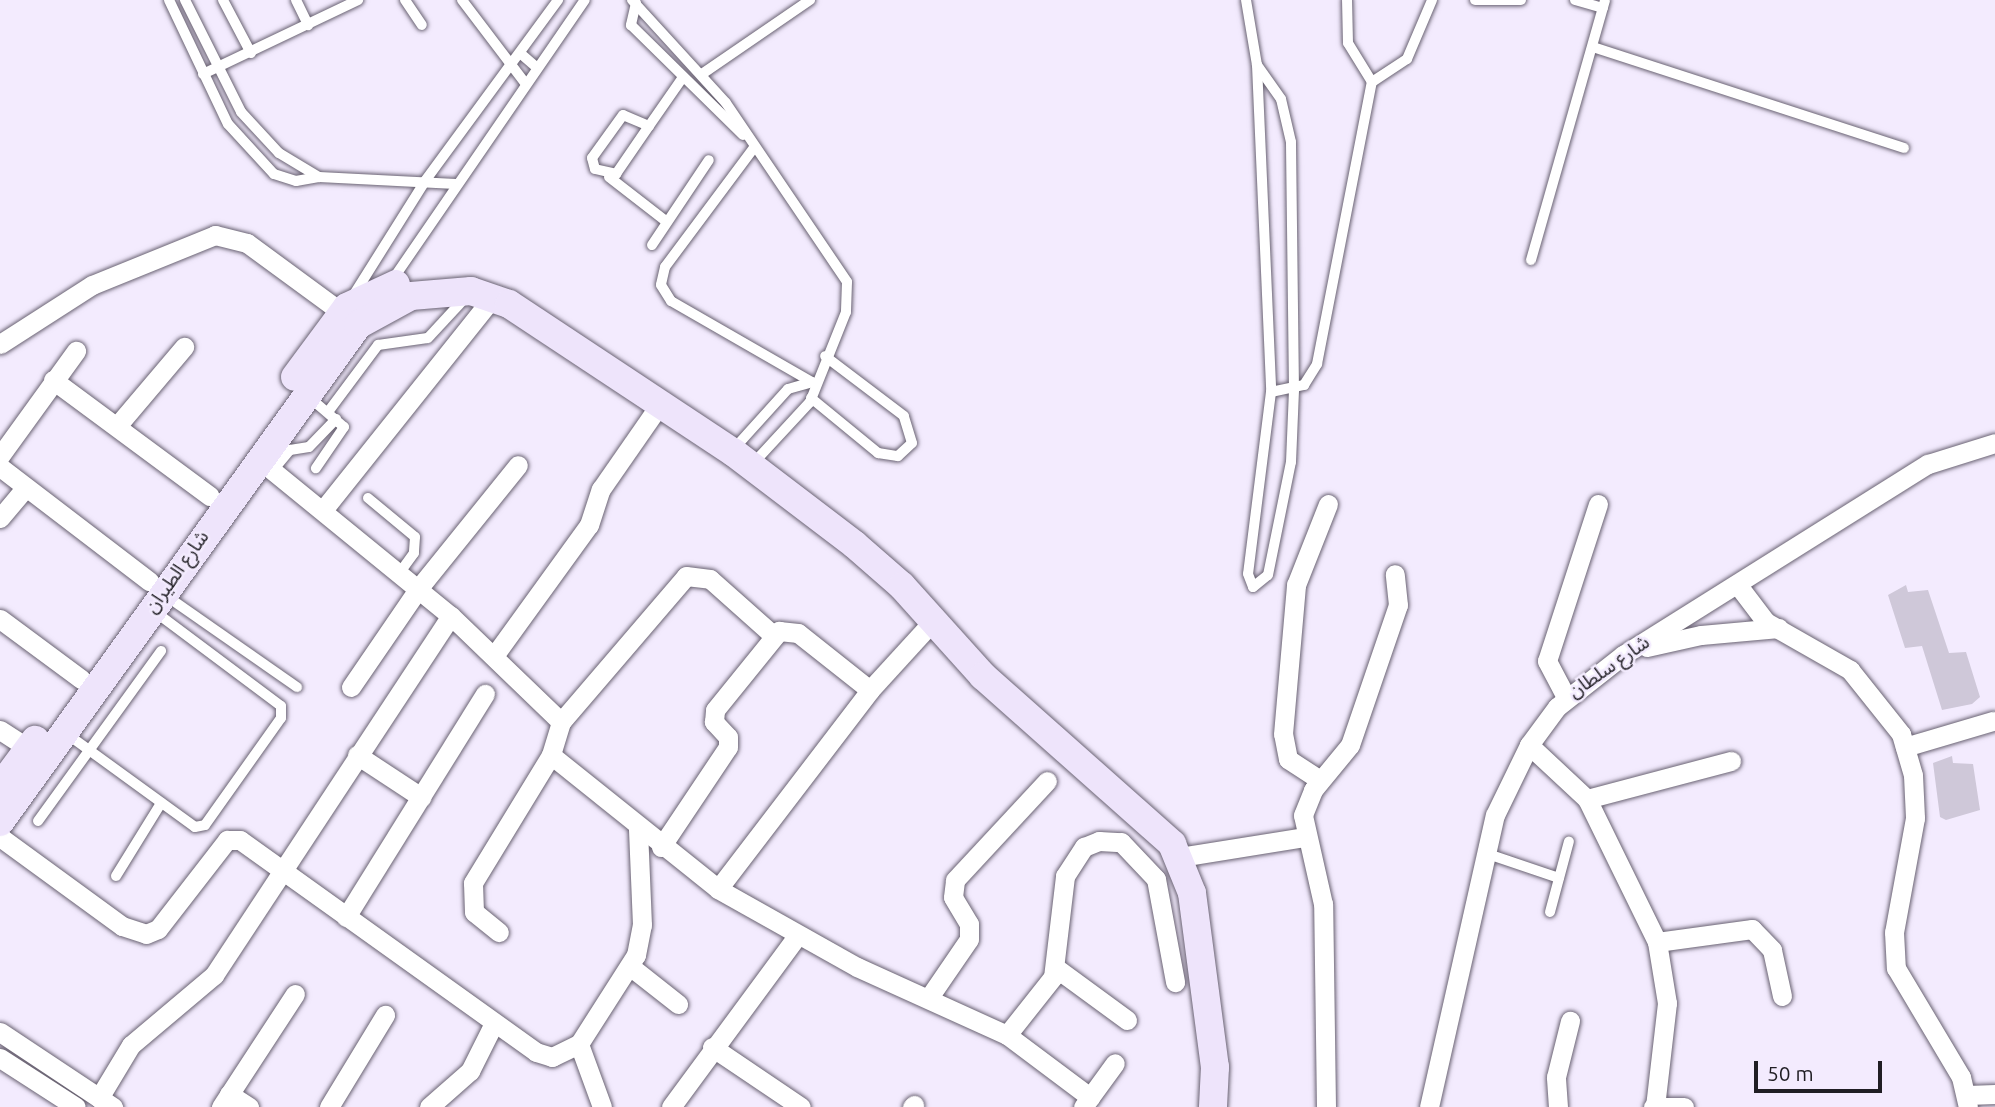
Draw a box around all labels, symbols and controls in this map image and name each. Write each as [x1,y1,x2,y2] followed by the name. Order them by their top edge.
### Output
[140,526,214,618] street label: شارع الطيران
[1564,631,1654,703] street label: شارع سلطان
[1757,1048,1885,1092] scale bar
[1767,1061,1814,1085] text: 50 m

